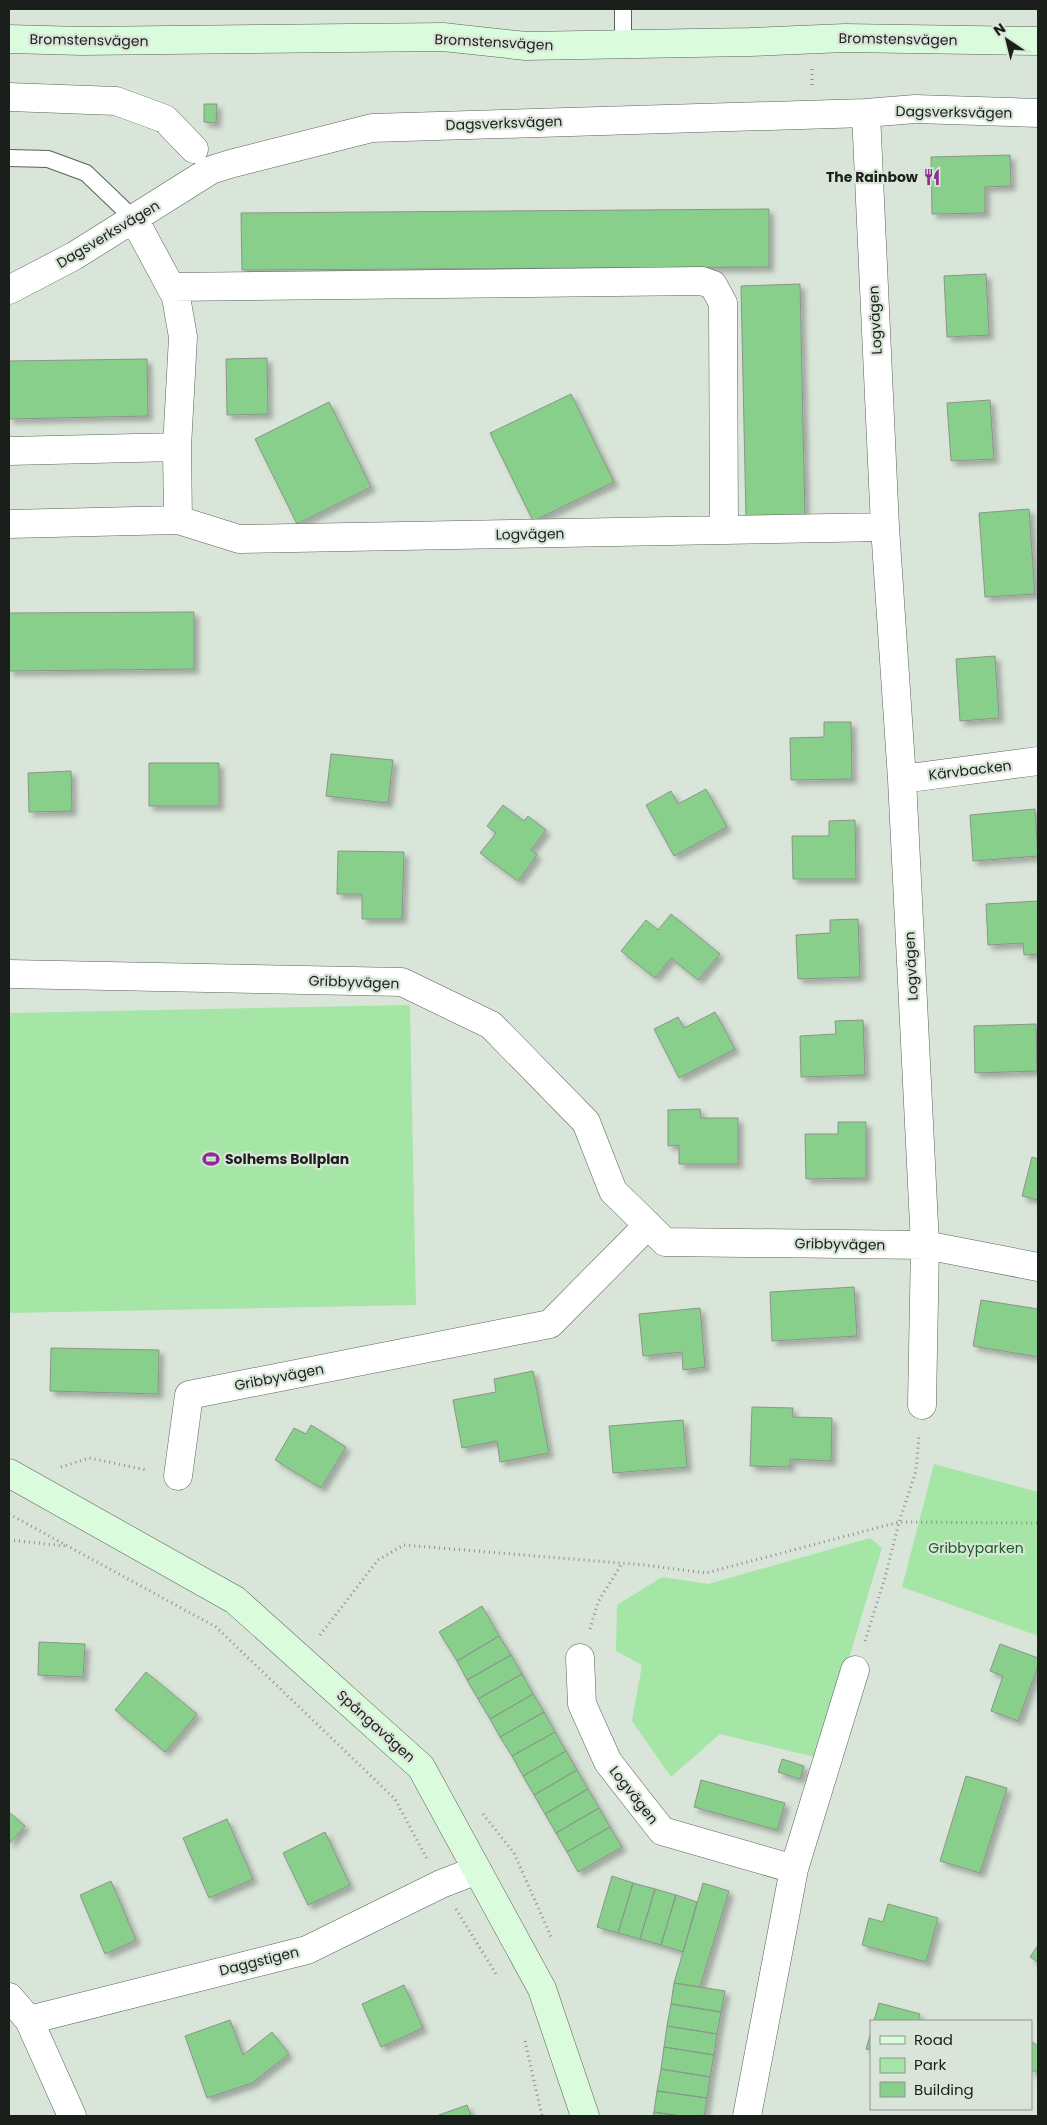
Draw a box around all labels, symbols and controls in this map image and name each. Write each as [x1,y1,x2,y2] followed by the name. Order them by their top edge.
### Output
[982,15,1032,65] north arrow
[989,18,1010,41] text: N
[838,28,958,50] street label: Bromstensvägen
[29,29,149,51] street label: Bromstensvägen
[434,29,554,55] street label: Bromstensvägen
[895,101,1013,123] street label: Dagsverksvägen
[445,111,563,135] street label: Dagsverksvägen
[826,167,919,187] place label: The Rainbow
[922,167,942,187] restaurant icon: The Rainbow
[53,195,163,273] street label: Dagsverksvägen
[863,285,887,355] street label: Logvägen
[495,523,565,545] street label: Logvägen
[927,755,1013,785] street label: Kärvbacken
[899,931,923,1001] street label: Logvägen
[308,970,400,994] street label: Gribbyvägen
[201,1149,221,1169] sports icon: Solhems Bollplan
[225,1149,349,1169] place label: Solhems Bollplan
[794,1233,886,1255] street label: Gribbyvägen
[233,1359,325,1395] street label: Gribbyvägen
[928,1538,1024,1558] park label: Gribbyparken
[332,1685,420,1767] street label: Spångavägen
[605,1762,663,1828] street label: Logvägen
[217,1941,301,1981] street label: Daggstigen
[870,2020,1032,2110] legend
[914,2029,953,2050] text: Road
[914,2054,946,2075] text: Park
[914,2079,974,2100] text: Building

